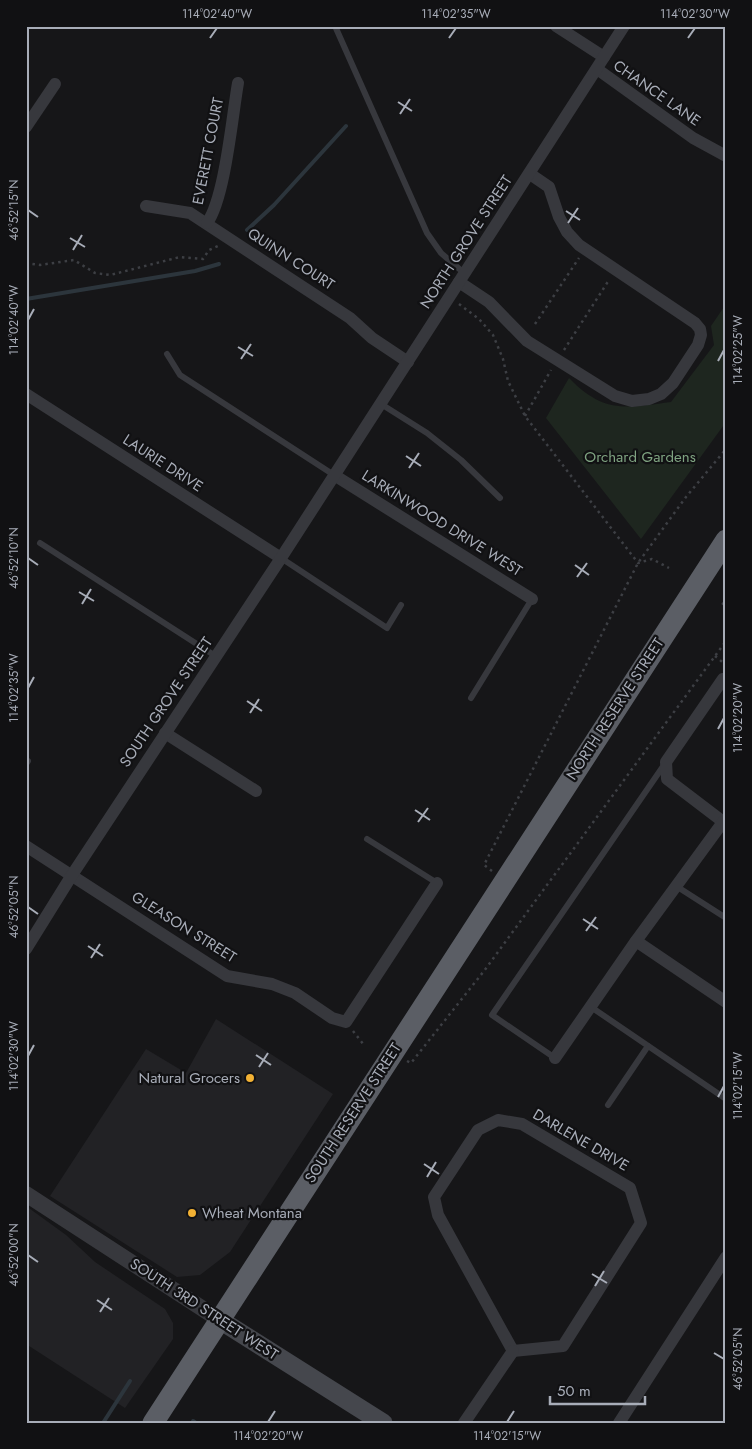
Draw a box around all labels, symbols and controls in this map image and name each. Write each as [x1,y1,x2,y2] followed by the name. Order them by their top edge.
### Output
[182,5,252,23] text: 114°02'40"W
[421,5,491,23] text: 114°02'35"W
[660,5,730,23] text: 114°02'30"W
[609,55,705,131] street label: CHANCE LANE
[187,95,229,207] street label: EVERETT COURT
[415,171,518,313] street label: NORTH GROVE STREET
[5,179,23,241] text: 46°52'15"N
[243,223,339,295] street label: QUINN COURT
[5,285,23,355] text: 114°02'40"W
[729,315,747,385] text: 114°02'25"W
[119,429,207,497] street label: LAURIE DRIVE
[584,446,696,468] park label: Orchard Gardens
[358,465,527,581] street label: LARKINWOOD DRIVE WEST
[5,527,23,589] text: 46°52'10"N
[114,632,218,771] street label: SOUTH GROVE STREET
[561,634,669,784] street label: NORTH RESERVE STREET
[5,653,23,723] text: 114°02'35"W
[729,683,747,753] text: 114°02'20"W
[5,875,23,939] text: 46°52'05"N
[127,886,241,968] street label: GLEASON STREET
[5,1021,23,1091] text: 114°02'30"W
[299,1039,407,1187] street label: SOUTH RESERVE STREET
[729,1052,747,1120] text: 114°02'15"W
[139,1067,240,1089] place label: Natural Grocers
[244,1072,256,1084] marker: Natural Grocers
[529,1104,633,1176] street label: DARLENE DRIVE
[202,1202,302,1224] place label: Wheat Montana
[186,1207,198,1219] marker: Wheat Montana
[5,1223,23,1287] text: 46°52'00"N
[126,1253,282,1365] street label: SOUTH 3RD STREET WEST
[729,1327,747,1391] text: 46°52'05"N
[550,1374,644,1406] scale bar
[557,1380,591,1402] text: 50 m
[233,1427,303,1445] text: 114°02'20"W
[473,1427,541,1445] text: 114°02'15"W

